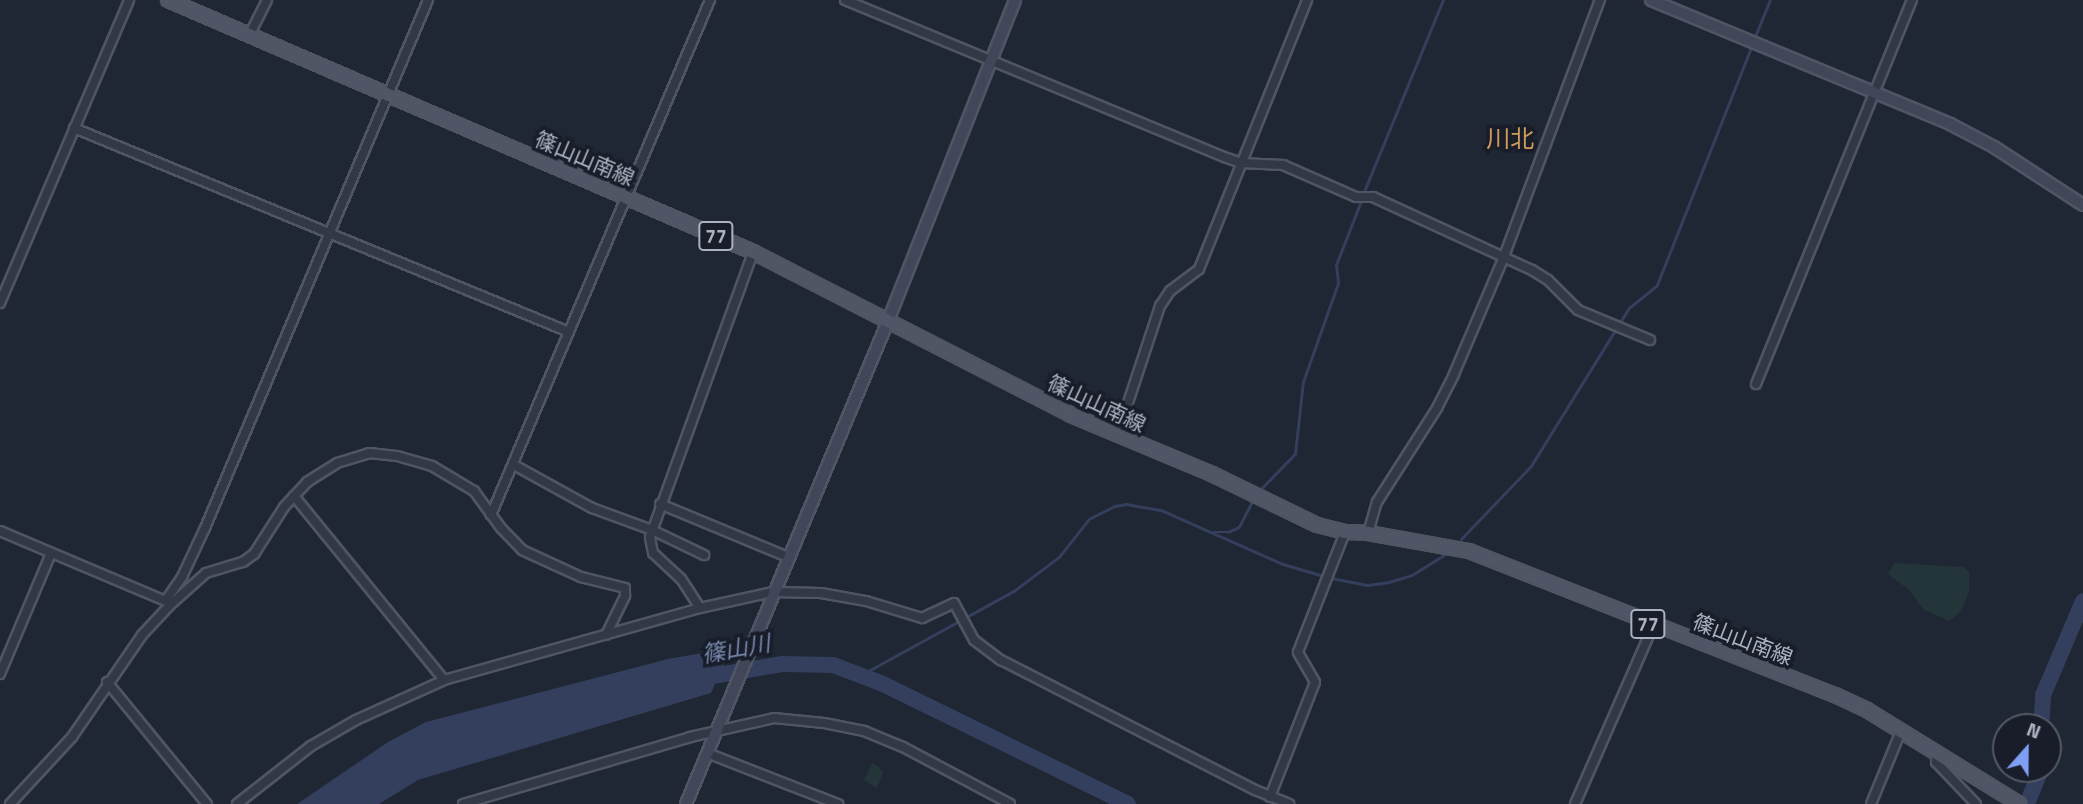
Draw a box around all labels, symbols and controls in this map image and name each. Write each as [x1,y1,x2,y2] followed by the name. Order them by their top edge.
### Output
[1486,125,1534,153] district label: 川北
[532,126,638,190] street label: 篠山山南線
[697,220,735,252] road number: 77
[1044,369,1150,437] street label: 篠山山南線
[1629,608,1667,639] road number: 77
[1689,608,1797,670] street label: 篠山山南線
[700,629,772,669] water label: 篠山川
[1992,713,2062,783] north arrow
[2023,714,2045,746] text: N

